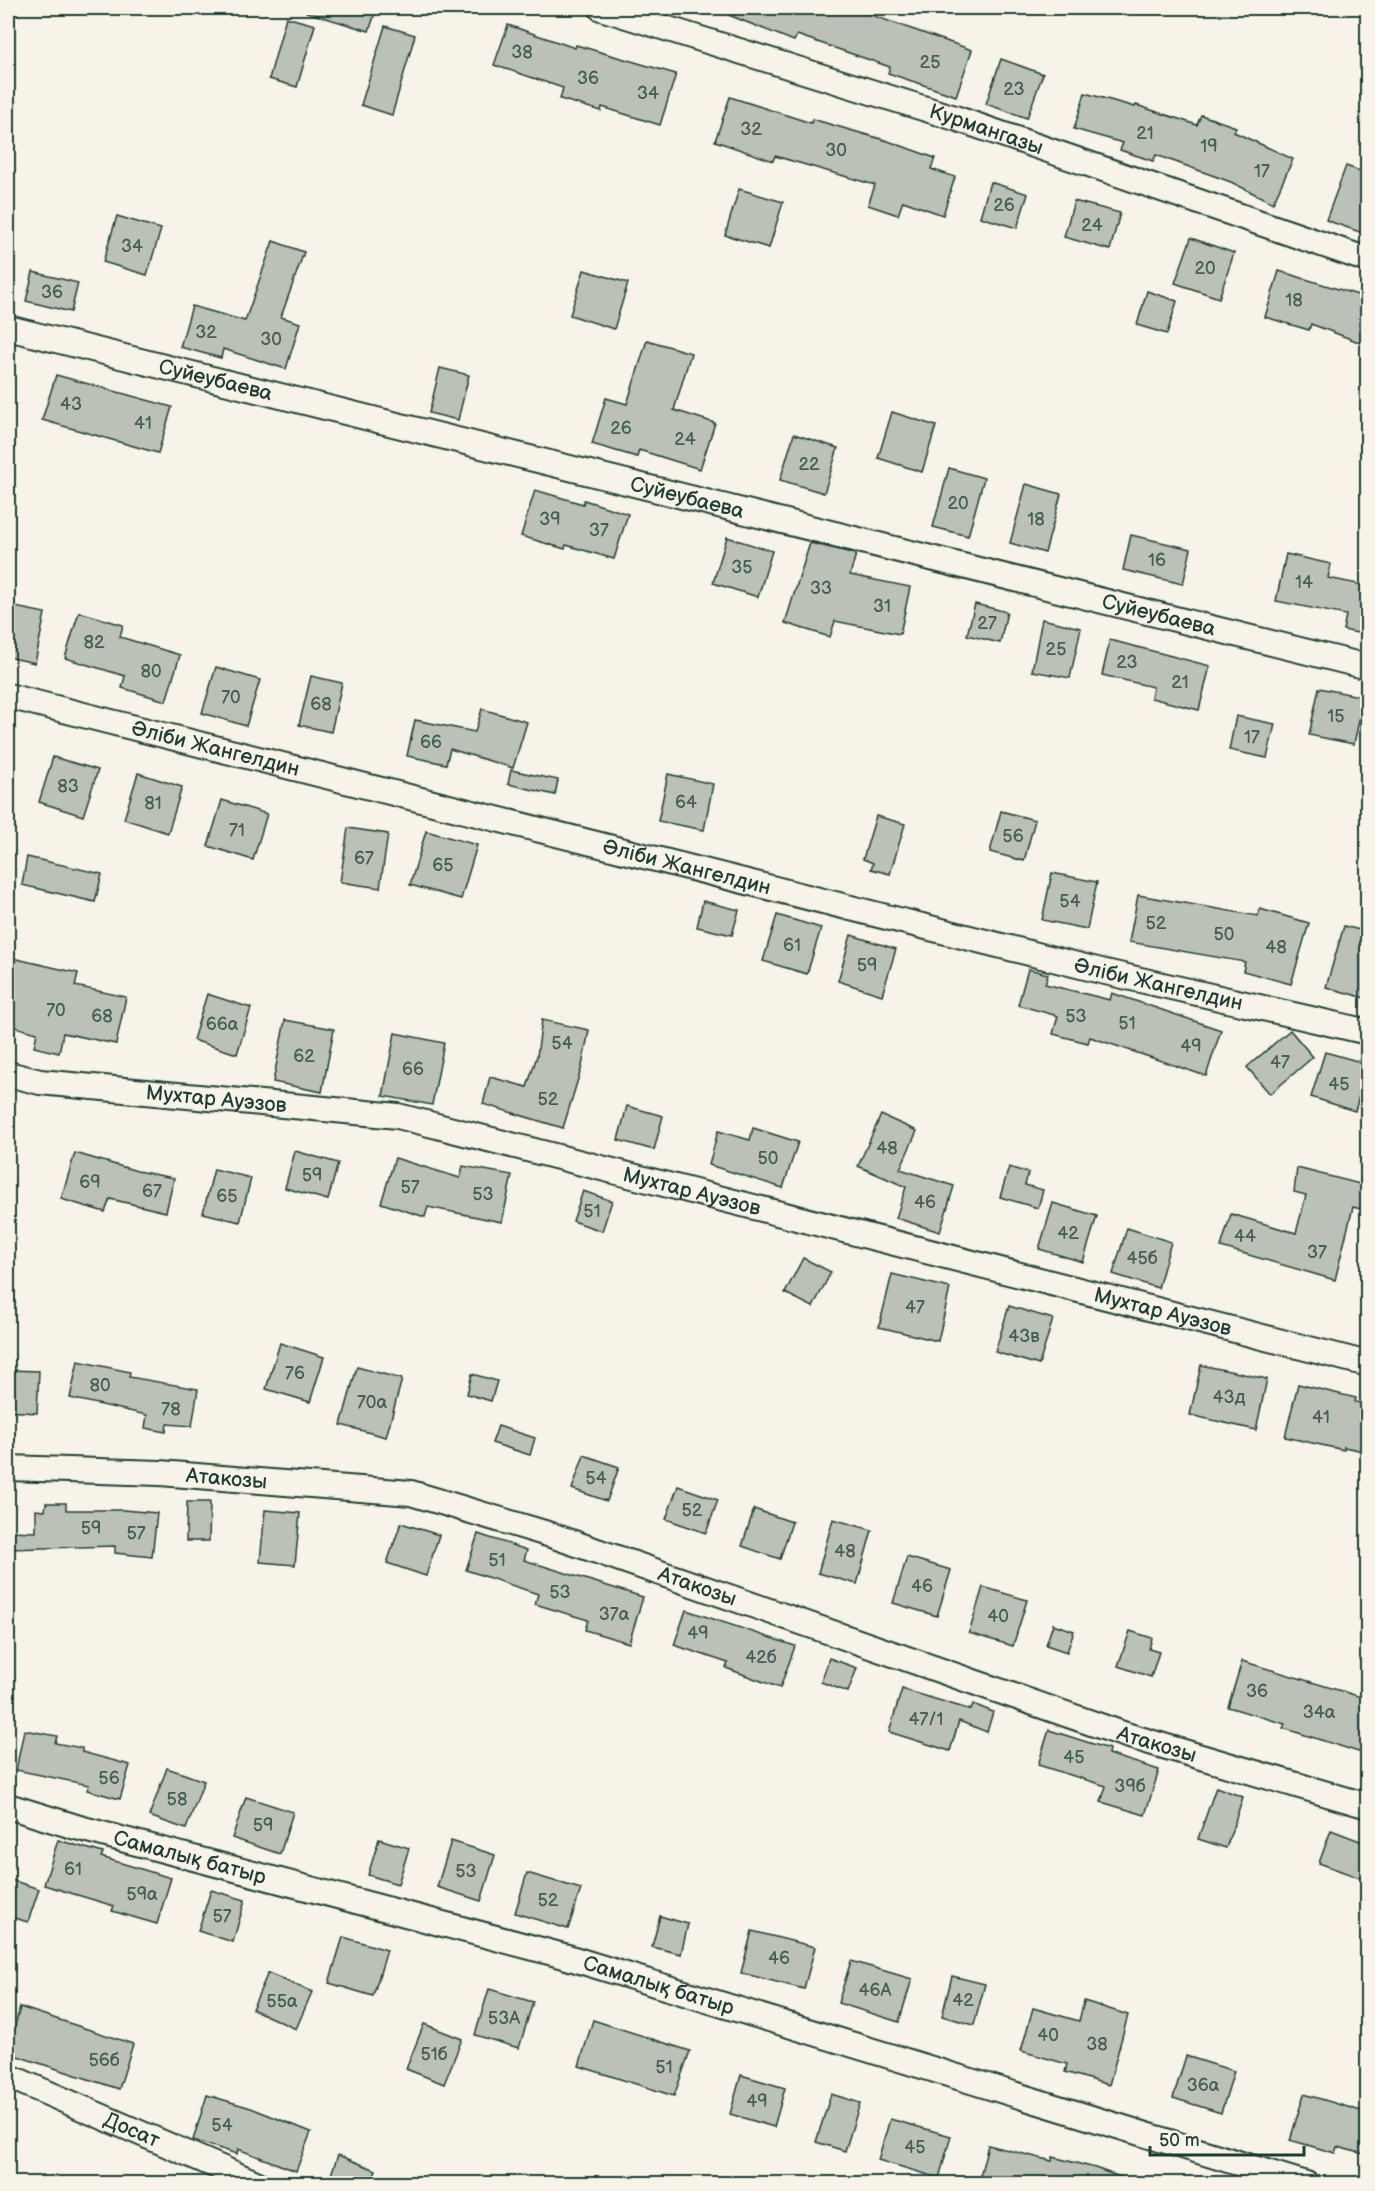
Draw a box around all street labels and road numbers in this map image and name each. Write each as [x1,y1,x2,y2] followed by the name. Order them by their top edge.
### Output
[926,98,1047,160] street label: Курмангазы
[156,354,276,406] street label: Суйеубаева
[628,471,747,524] street label: Суйеубаева
[1099,589,1219,641] street label: Суйеубаева
[129,715,302,781] street label: Әліби Жангелдин
[600,834,774,900] street label: Әліби Жангелдин
[1071,952,1245,1016] street label: Әліби Жангелдин
[145,1080,288,1118] street label: Мухтар Ауэзов
[620,1162,763,1221] street label: Мухтар Ауэзов
[1091,1282,1234,1341] street label: Мухтар Ауэзов
[184,1463,268,1494] street label: Атакозы
[654,1560,740,1611] street label: Атакозы
[1113,1720,1199,1767] street label: Атакозы
[111,1825,269,1889] street label: Самалық батыр
[580,1950,737,2020] street label: Самалық батыр
[100,2106,164,2153] street label: Досат

